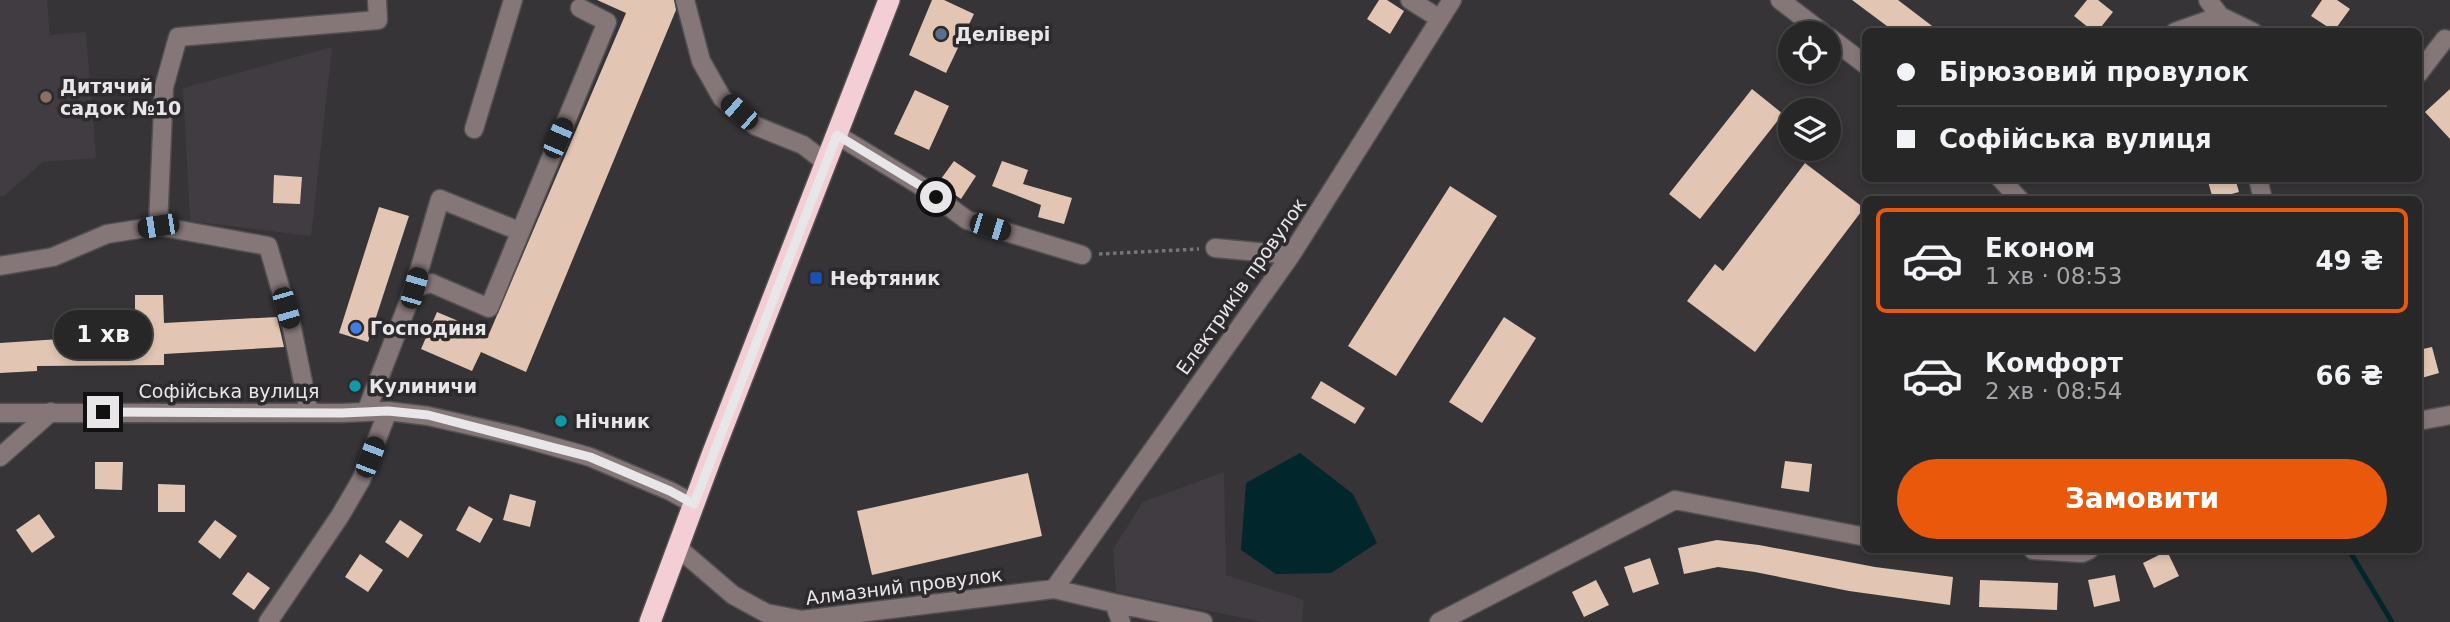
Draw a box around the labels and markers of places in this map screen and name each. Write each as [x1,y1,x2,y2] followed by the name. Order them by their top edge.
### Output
[955,23,1050,45] place label: Делівері
[933,26,949,42] marker: Делівері
[60,75,181,119] place label: Дитячий садок №10
[38,89,54,105] marker: Дитячий садок №10
[830,267,940,289] place label: Нефтяник
[808,270,824,286] marker: Нефтяник
[370,317,487,339] place label: Господиня
[348,320,364,336] marker: Господиня
[369,375,477,397] place label: Кулиничи
[347,378,363,394] marker: Кулиничи
[575,410,650,432] place label: Нічник
[553,413,569,429] marker: Нічник

